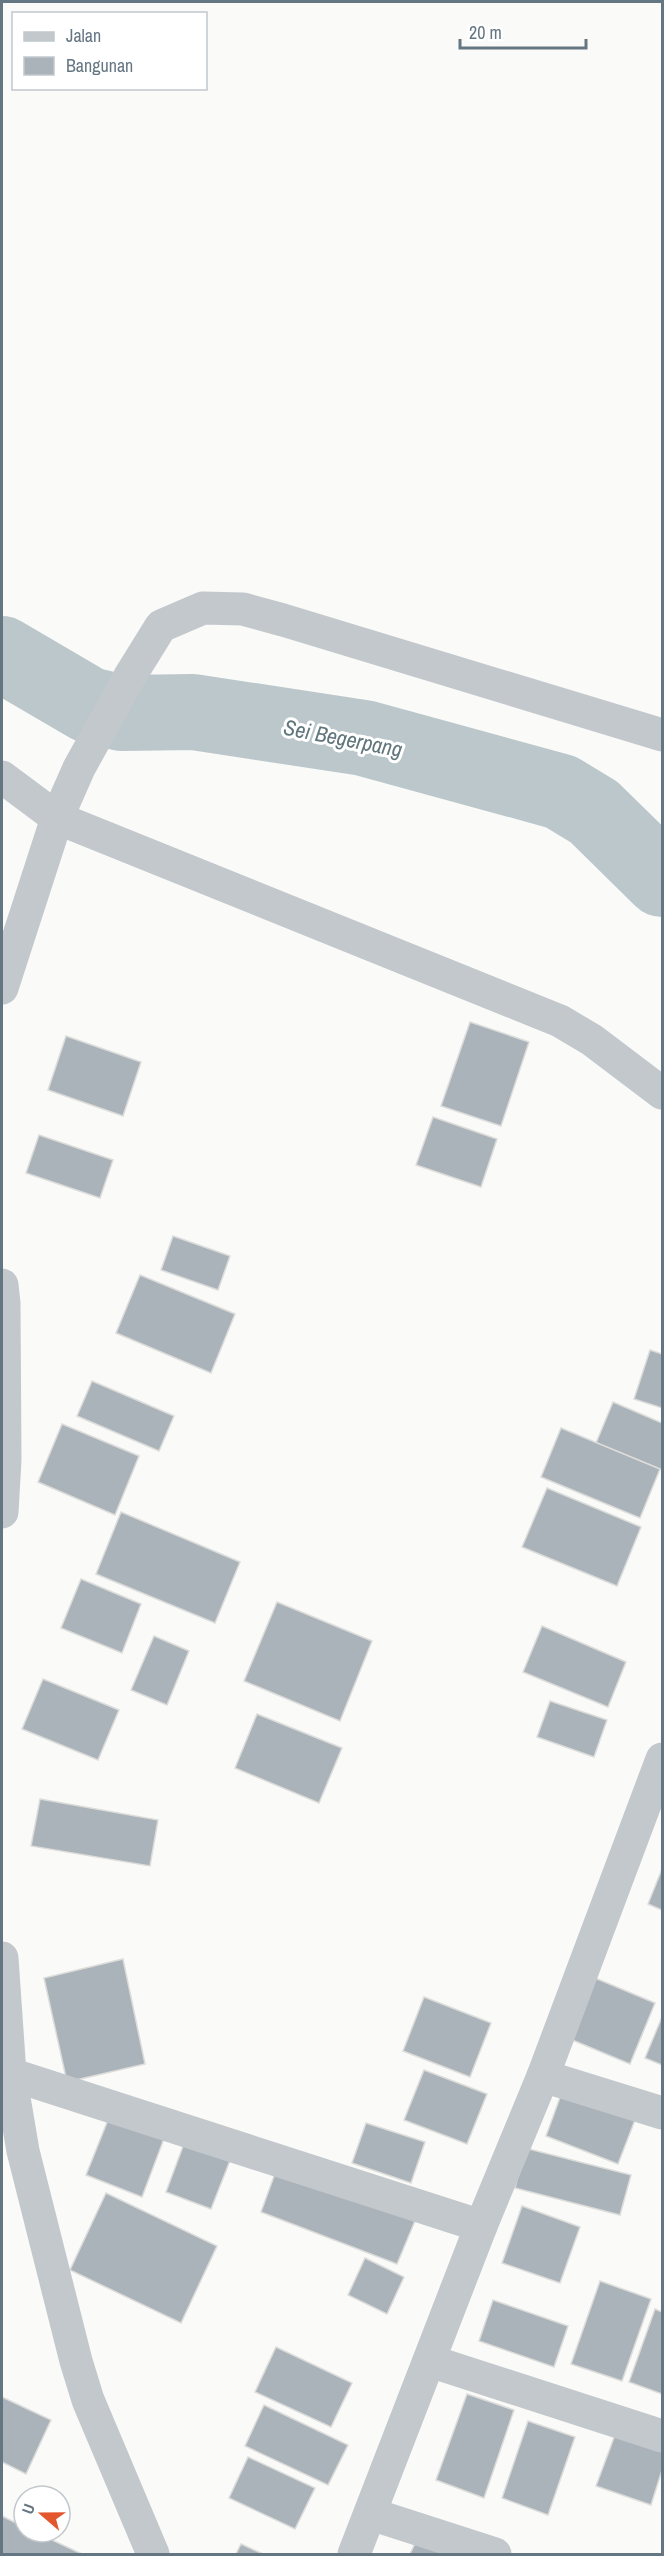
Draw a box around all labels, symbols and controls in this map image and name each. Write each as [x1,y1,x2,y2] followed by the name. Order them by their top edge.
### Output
[12,12,207,90] legend
[460,12,586,50] scale bar
[469,20,502,45] text: 20 m
[66,23,101,48] text: Jalan
[66,53,133,78] text: Bangunan
[281,712,405,764] water label: Sei Begerpang
[12,2484,72,2544] north arrow
[16,2501,40,2517] text: U

